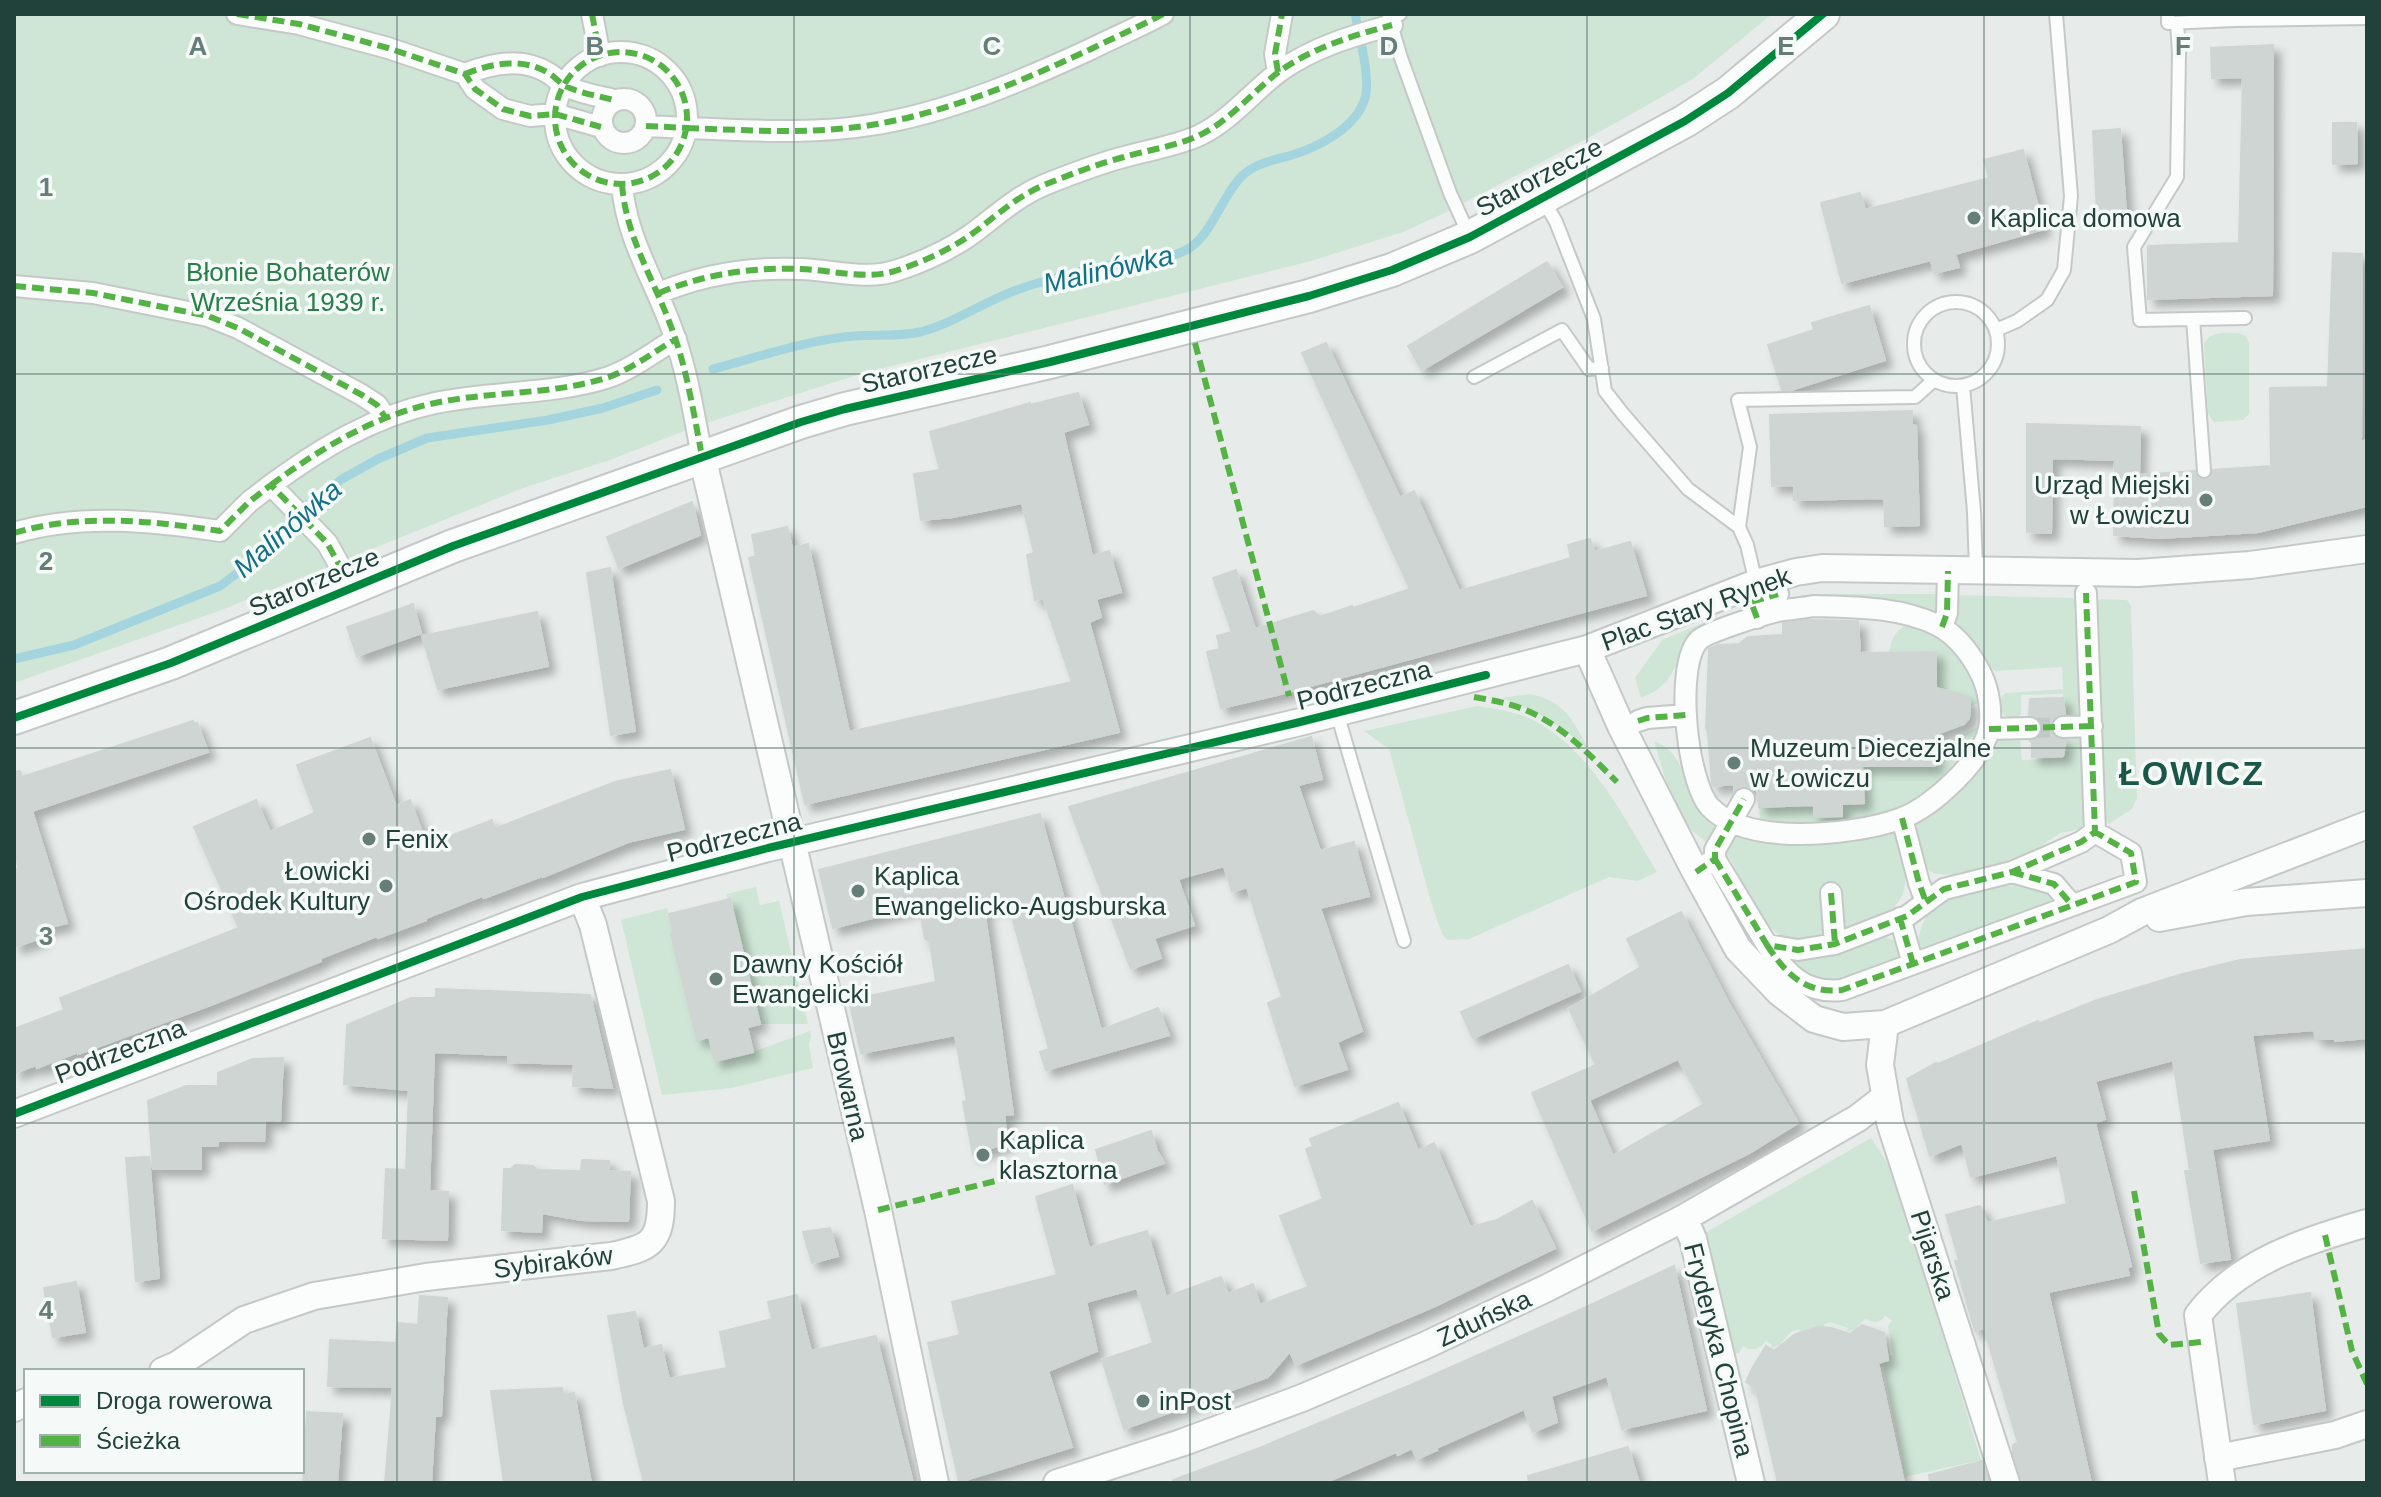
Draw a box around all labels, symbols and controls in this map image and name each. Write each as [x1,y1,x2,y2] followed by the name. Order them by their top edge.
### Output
[189,31,208,61] text: A
[586,31,604,61] text: B
[983,31,1002,61] text: C
[1380,31,1398,61] text: D
[1777,31,1795,61] text: E
[2175,31,2191,61] text: F
[1471,131,1607,223] street label: Starorzecze
[39,172,53,202] text: 1
[1990,203,2181,233] place label: Kaplica domowa
[1965,209,1983,227] marker: Kaplica domowa
[1040,240,1176,299] water label: Malinówka
[186,257,390,317] park label: Błonie Bohaterów Września 1939 r.
[858,339,1000,399] street label: Starorzecze
[2034,470,2190,530] place label: Urząd Miejski w Łowiczu
[227,473,347,583] water label: Malinówka
[2197,491,2215,509] marker: Urząd Miejski w Łowiczu
[244,541,384,623] street label: Starorzecze
[39,546,53,576] text: 2
[1597,560,1796,657] street label: Plac Stary Rynek
[1294,654,1435,716] street label: Podrzeczna
[1749,733,1991,793] place label: Muzeum Diecezjalne w Łowiczu
[1725,754,1743,772] marker: Muzeum Diecezjalne w Łowiczu
[2119,754,2265,792] district label: ŁOWICZ
[664,806,805,868] street label: Podrzeczna
[385,824,449,854] place label: Fenix
[360,830,378,848] marker: Fenix
[184,856,370,916] place label: Łowicki Ośrodek Kultury
[874,861,1166,921] place label: Kaplica Ewangelicko-Augsburska
[377,877,395,895] marker: Łowicki Ośrodek Kultury
[849,882,867,900] marker: Kaplica Ewangelicko-Augsburska
[39,921,53,951] text: 3
[732,949,903,1009] place label: Dawny Kościół Ewangelicki
[707,970,725,988] marker: Dawny Kościół Ewangelicki
[51,1012,190,1090] street label: Podrzeczna
[821,1028,875,1144] street label: Browarna
[999,1125,1118,1185] place label: Kaplica klasztorna
[974,1146,992,1164] marker: Kaplica klasztorna
[1904,1206,1962,1304] street label: Pijarska
[492,1240,615,1284] street label: Sybiraków
[1678,1240,1760,1461] street label: Fryderyka Chopina
[1432,1283,1536,1353] street label: Zduńska
[39,1295,54,1325] text: 4
[24,1369,304,1473] legend
[1159,1386,1232,1416] place label: inPost
[96,1387,273,1414] text: Droga rowerowa
[1134,1392,1152,1410] marker: inPost
[96,1427,181,1454] text: Ścieżka

